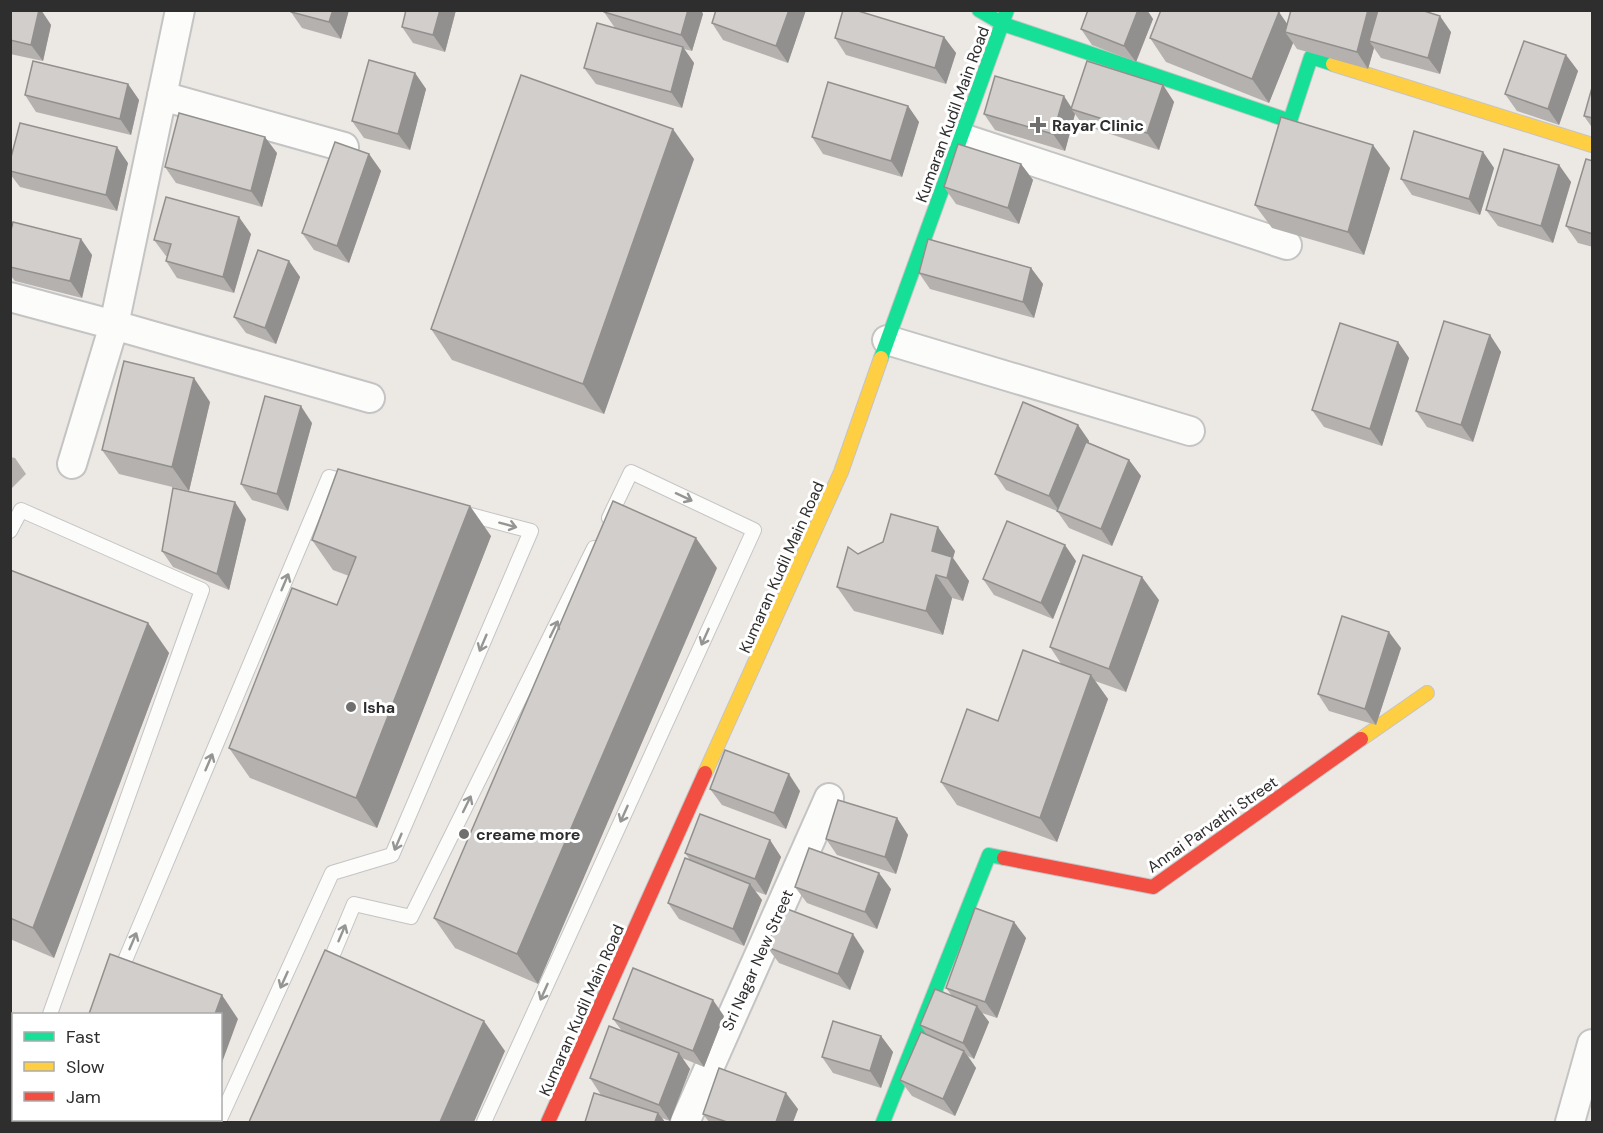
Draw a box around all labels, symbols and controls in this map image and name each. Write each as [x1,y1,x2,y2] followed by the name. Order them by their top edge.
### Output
[911,23,994,205] street label: Kumaran Kudil Main Road
[1052,115,1144,136] place label: Rayar Clinic
[1029,116,1047,134] marker: Rayar Clinic
[734,478,829,656] street label: Kumaran Kudil Main Road
[675,491,693,503] one-way arrow
[498,520,517,531] one-way arrow
[280,573,291,592] one-way arrow
[549,620,560,638] one-way arrow
[699,627,710,645] one-way arrow
[477,634,488,652] one-way arrow
[363,697,395,718] place label: Isha
[344,700,358,714] marker: Isha
[204,753,215,771] one-way arrow
[1143,771,1282,877] street label: Annai Parvathi Street
[462,795,474,813] one-way arrow
[618,805,630,823] one-way arrow
[476,824,580,845] place label: creame more
[457,827,471,841] marker: creame more
[392,832,404,850] one-way arrow
[717,886,798,1034] street label: Sri Nagar New Street
[534,921,629,1099] street label: Kumaran Kudil Main Road
[337,924,348,943] one-way arrow
[128,933,139,951] one-way arrow
[277,970,289,988] one-way arrow
[537,982,549,1000] one-way arrow
[12,1013,222,1121] legend
[66,1025,101,1049] text: Fast
[66,1055,105,1079] text: Slow
[66,1085,101,1109] text: Jam

